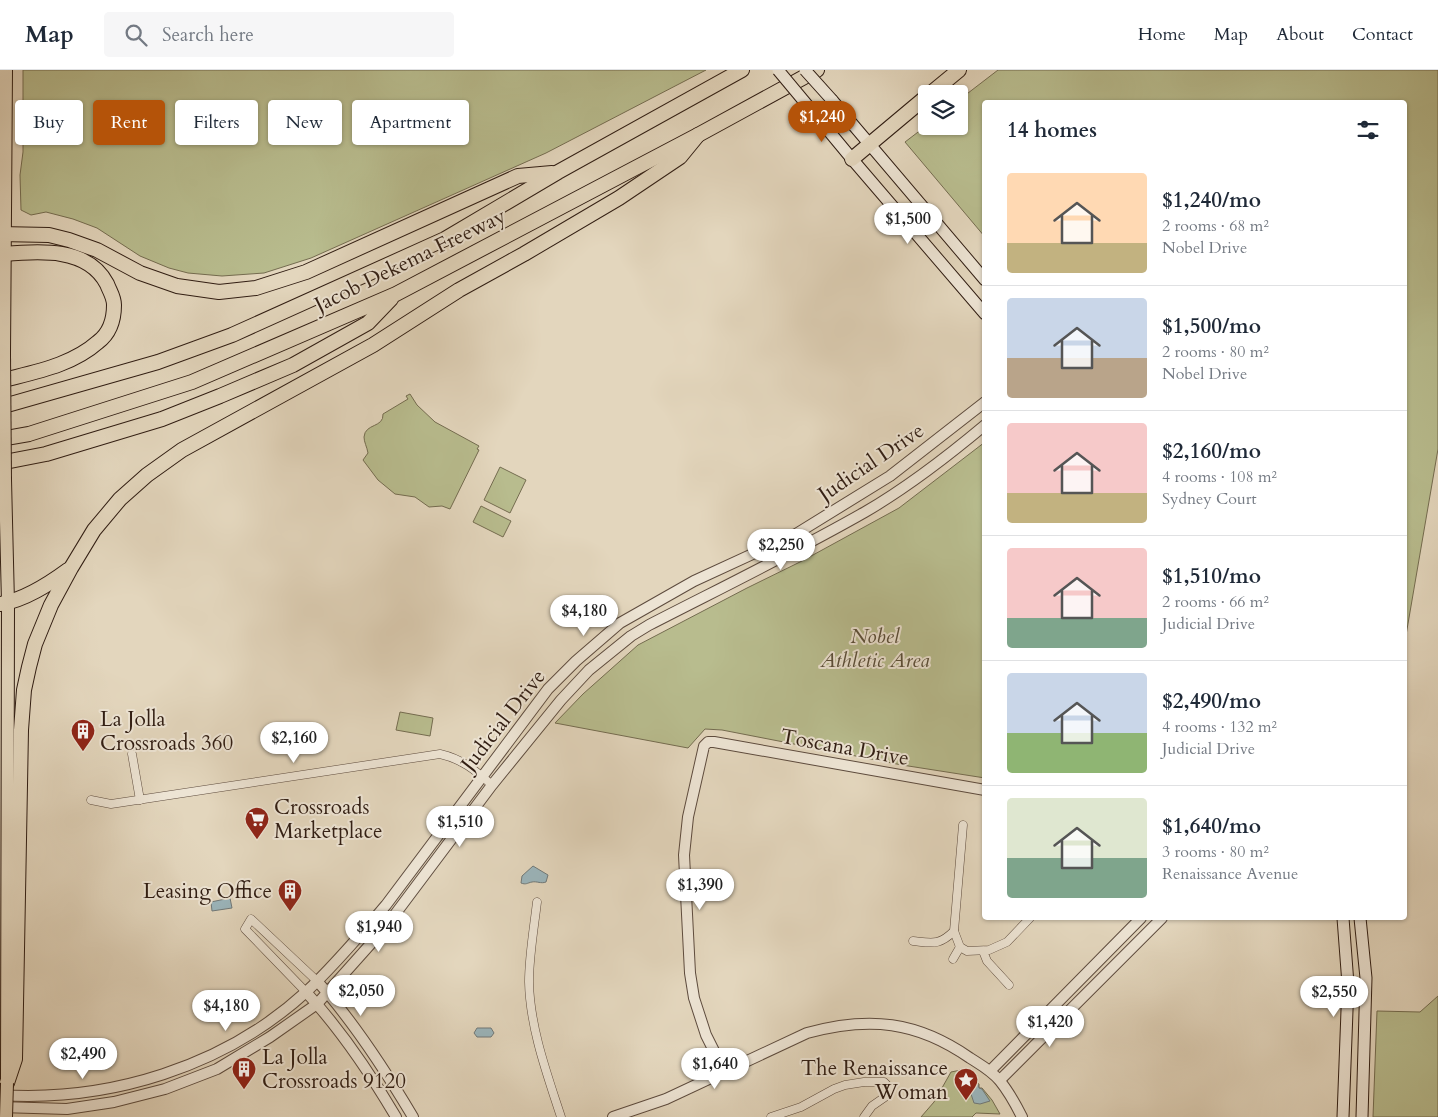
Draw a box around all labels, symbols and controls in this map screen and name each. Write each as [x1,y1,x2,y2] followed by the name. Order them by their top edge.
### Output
[104,12,454,57] search box
[25,18,74,51] text: Map
[122,21,150,49] icon: search
[162,22,254,48] text: Search here
[1138,22,1186,47] text: Home
[1214,22,1248,47] text: Map
[1276,22,1324,47] text: About
[1352,22,1413,47] text: Contact
[918,85,968,135] map controls
[918,85,968,135] button: layers
[15,100,83,145] chip: Buy
[93,100,165,145] chip: Rent
[175,100,258,145] chip: Filters
[268,100,342,145] chip: New
[352,100,469,145] chip: Apartment
[781,100,863,143] pin: $1,240
[799,106,845,128] text: $1,240
[1007,116,1097,145] text: 14 homes
[1354,116,1382,144] icon: filters
[1162,186,1261,215] text: $1,240/mo
[1047,193,1107,253] icon: home
[307,201,511,321] street label: Jacob Dekema Freeway
[867,202,949,245] pin: $1,500
[885,208,931,230] text: $1,500
[1162,215,1269,237] text: 2 rooms · 68 m²
[1162,237,1247,259] text: Nobel Drive
[1162,312,1261,341] text: $1,500/mo
[1047,318,1107,378] icon: home
[1162,341,1269,363] text: 2 rooms · 80 m²
[1162,363,1247,385] text: Nobel Drive
[810,416,930,510] street label: Judicial Drive
[1162,437,1261,466] text: $2,160/mo
[1047,443,1107,503] icon: home
[1162,466,1277,488] text: 4 rooms · 108 m²
[1162,488,1257,510] text: Sydney Court
[740,528,822,571] pin: $2,250
[758,534,804,556] text: $2,250
[1162,562,1261,591] text: $1,510/mo
[1047,568,1107,628] icon: home
[1162,591,1269,613] text: 2 rooms · 66 m²
[543,594,625,637] pin: $4,180
[561,600,607,622] text: $4,180
[1162,613,1255,635] text: Judicial Drive
[819,622,930,675] park label: Nobel Athletic Area
[453,663,552,780] street label: Judicial Drive
[1162,687,1261,716] text: $2,490/mo
[1047,693,1107,753] icon: home
[100,705,233,758] place label: La Jolla Crossroads 360
[1162,716,1277,738] text: 4 rooms · 132 m²
[70,718,96,752] building icon: La Jolla Crossroads 360
[253,722,335,764] pin: $2,160
[778,722,911,773] street label: Toscana Drive
[271,727,317,749] text: $2,160
[1162,738,1255,760] text: Judicial Drive
[274,793,383,846] place label: Crossroads Marketplace
[244,806,270,840] supermarket icon: Crossroads Marketplace
[419,806,501,848] pin: $1,510
[437,811,483,833] text: $1,510
[1162,812,1261,841] text: $1,640/mo
[1047,818,1107,878] icon: home
[1162,841,1269,863] text: 3 rooms · 80 m²
[1162,863,1298,885] text: Renaissance Avenue
[659,868,741,911] pin: $1,390
[677,874,723,896] text: $1,390
[143,877,272,906] place label: Leasing Office
[277,878,303,912] building icon: Leasing Office
[338,910,420,953] pin: $1,940
[356,916,402,938] text: $1,940
[320,974,402,1017] pin: $2,050
[1293,976,1375,1018] pin: $2,550
[338,980,384,1002] text: $2,050
[1311,981,1357,1003] text: $2,550
[185,990,267,1032] pin: $4,180
[203,995,249,1017] text: $4,180
[1009,1006,1091,1048] pin: $1,420
[1027,1011,1073,1033] text: $1,420
[42,1038,124,1080] pin: $2,490
[60,1043,106,1065] text: $2,490
[262,1043,406,1096] place label: La Jolla Crossroads 9120
[674,1048,756,1090] pin: $1,640
[692,1053,738,1075] text: $1,640
[801,1054,948,1107] place label: The Renaissance Woman
[231,1056,257,1090] building icon: La Jolla Crossroads 9120
[953,1067,979,1101] place icon: The Renaissance Woman

